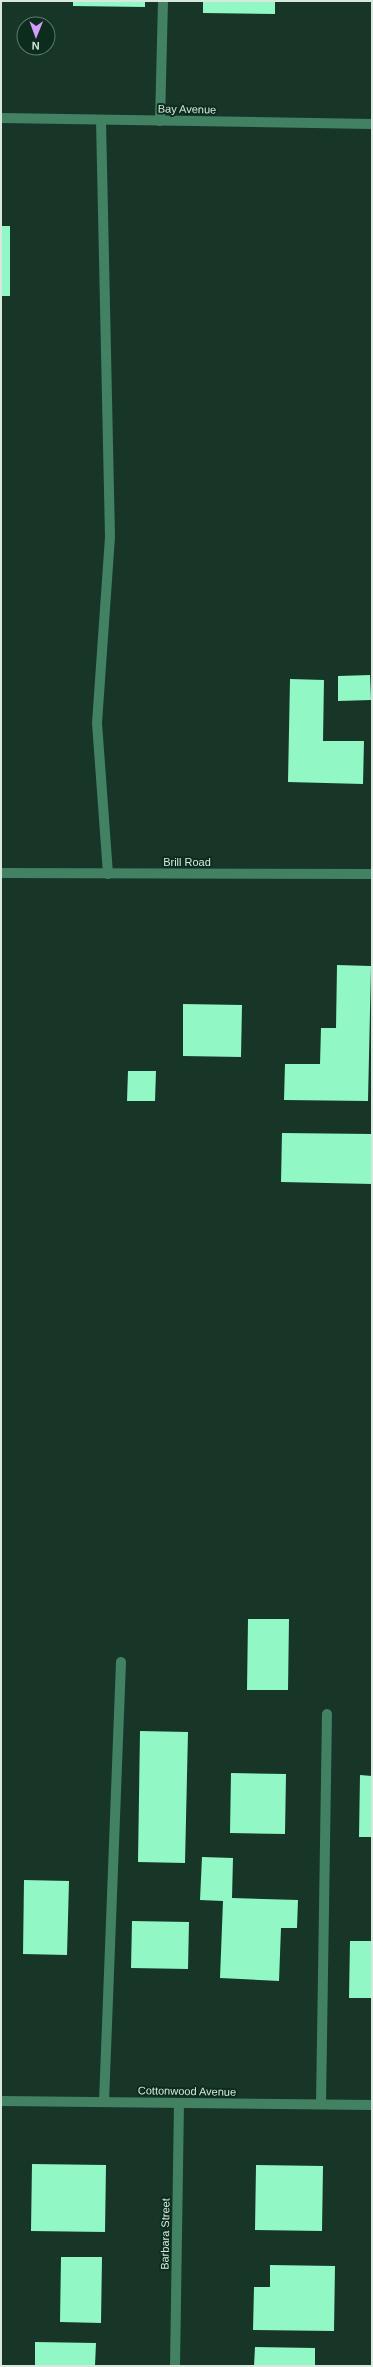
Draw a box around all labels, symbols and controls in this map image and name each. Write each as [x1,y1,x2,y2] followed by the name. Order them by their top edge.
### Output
[16,16,56,56] north arrow
[32,40,40,52] text: N
[158,102,216,116] street label: Bay Avenue
[163,856,211,868] street label: Brill Road
[138,2084,236,2098] street label: Cottonwood Avenue
[158,2198,172,2270] street label: Barbara Street

